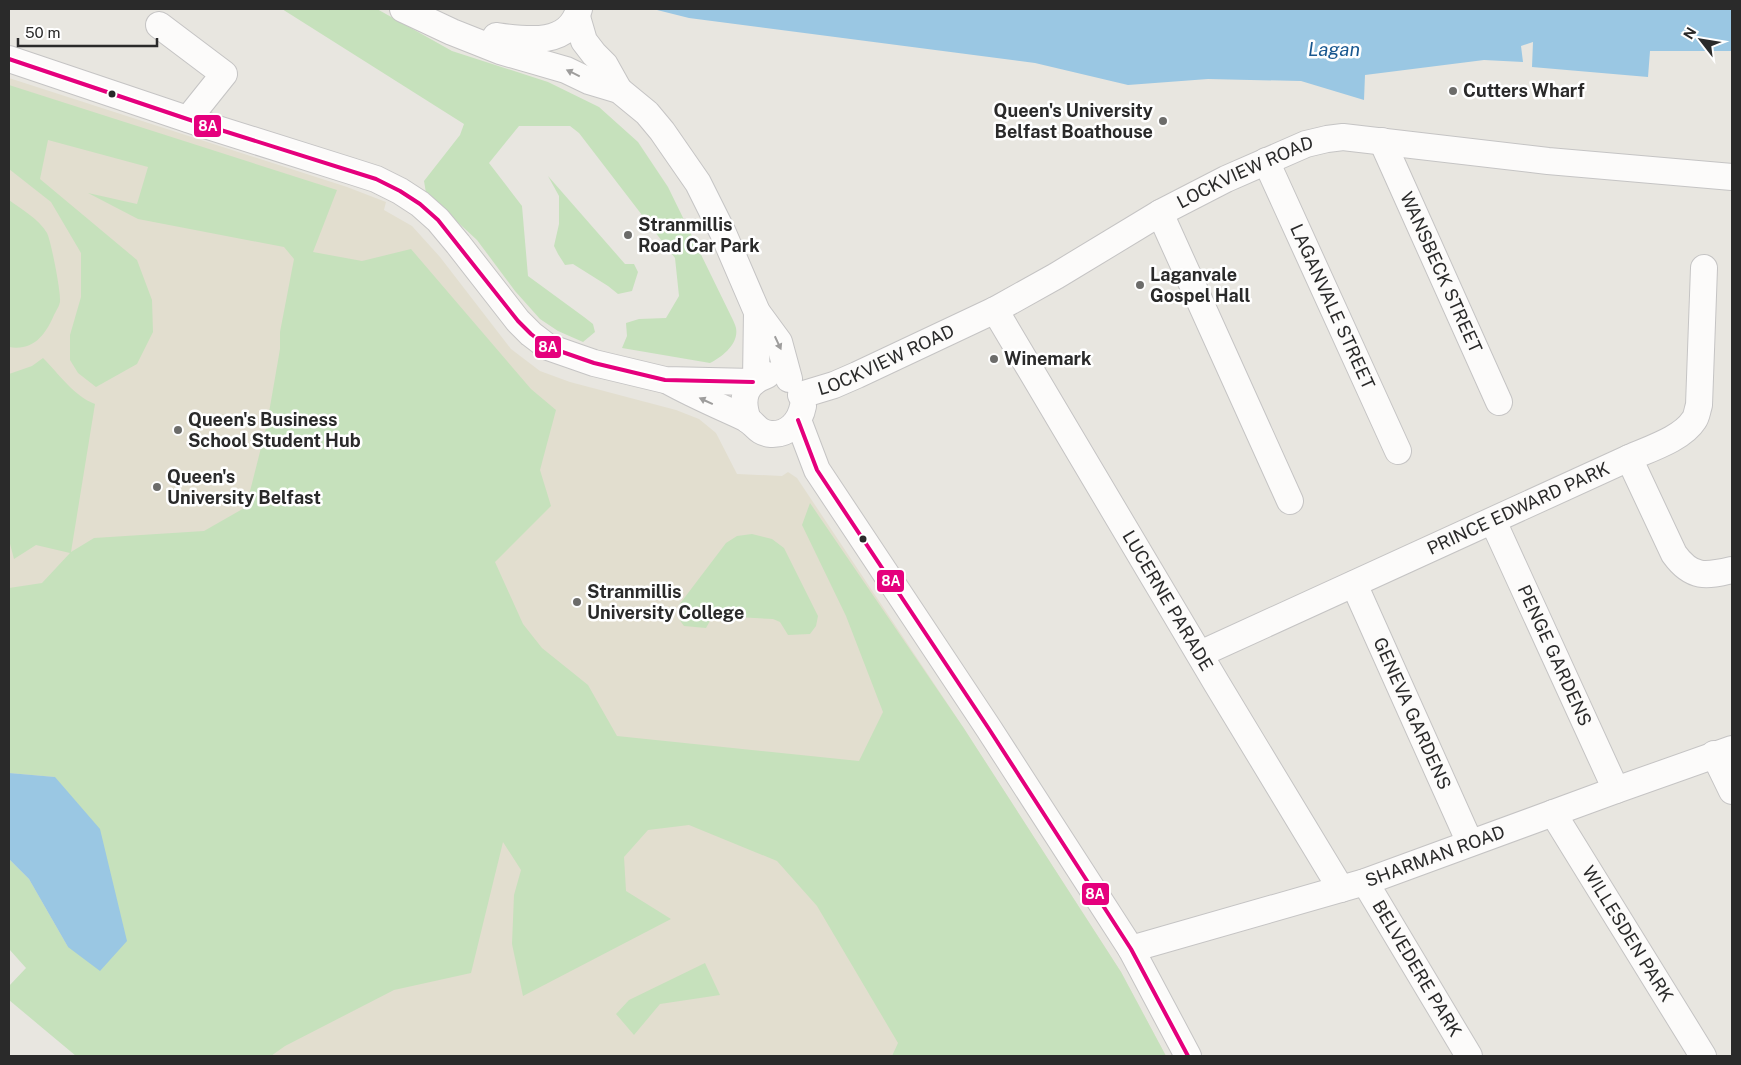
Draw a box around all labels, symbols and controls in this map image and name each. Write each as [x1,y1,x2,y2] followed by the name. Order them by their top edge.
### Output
[18,15,156,47] scale bar
[1676,15,1726,65] north arrow
[25,24,60,41] text: 50 m
[1680,24,1700,42] text: N
[1308,38,1360,60] water label: Lagan
[566,69,580,77] one-way arrow
[1463,80,1585,101] place label: Cutters Wharf
[1447,85,1459,97] marker: Cutters Wharf
[107,89,117,99] unlabelled marker
[994,100,1153,142] place label: Queen's University Belfast Boathouse
[193,114,222,138] line badge: 8A
[1157,115,1169,127] marker: Queen's University Belfast Boathouse
[198,118,218,134] text: 8A
[1173,132,1315,213] street label: LOCKVIEW ROAD
[1396,188,1487,356] street label: WANSBECK STREET
[638,214,760,256] place label: Stranmillis Road Car Park
[1286,220,1380,393] street label: LAGANVALE STREET
[622,229,634,241] marker: Stranmillis Road Car Park
[1150,264,1250,306] place label: Laganvale Gospel Hall
[1134,279,1146,291] marker: Laganvale Gospel Hall
[815,320,958,399] street label: LOCKVIEW ROAD
[534,335,562,359] line badge: 8A
[774,336,783,351] one-way arrow
[538,339,558,355] text: 8A
[1004,348,1092,369] place label: Winemark
[988,353,1000,365] marker: Winemark
[699,397,713,405] one-way arrow
[188,409,361,451] place label: Queen's Business School Student Hub
[172,424,184,436] marker: Queen's Business School Student Hub
[1424,457,1613,559] street label: PRINCE EDWARD PARK
[167,466,321,508] place label: Queen's University Belfast
[151,481,163,493] marker: Queen's University Belfast
[1118,526,1218,674] street label: LUCERNE PARADE
[858,534,868,544] unlabelled marker
[876,569,905,593] line badge: 8A
[881,573,901,589] text: 8A
[587,581,744,623] place label: Stranmillis University College
[1514,582,1596,729] street label: PENGE GARDENS
[571,596,583,608] marker: Stranmillis University College
[1369,634,1456,793] street label: GENEVA GARDENS
[1362,821,1508,891] street label: SHARMAN ROAD
[1578,862,1678,1005] street label: WILLESDEN PARK
[1081,882,1110,906] line badge: 8A
[1085,886,1105,902] text: 8A
[1368,896,1466,1040] street label: BELVEDERE PARK

